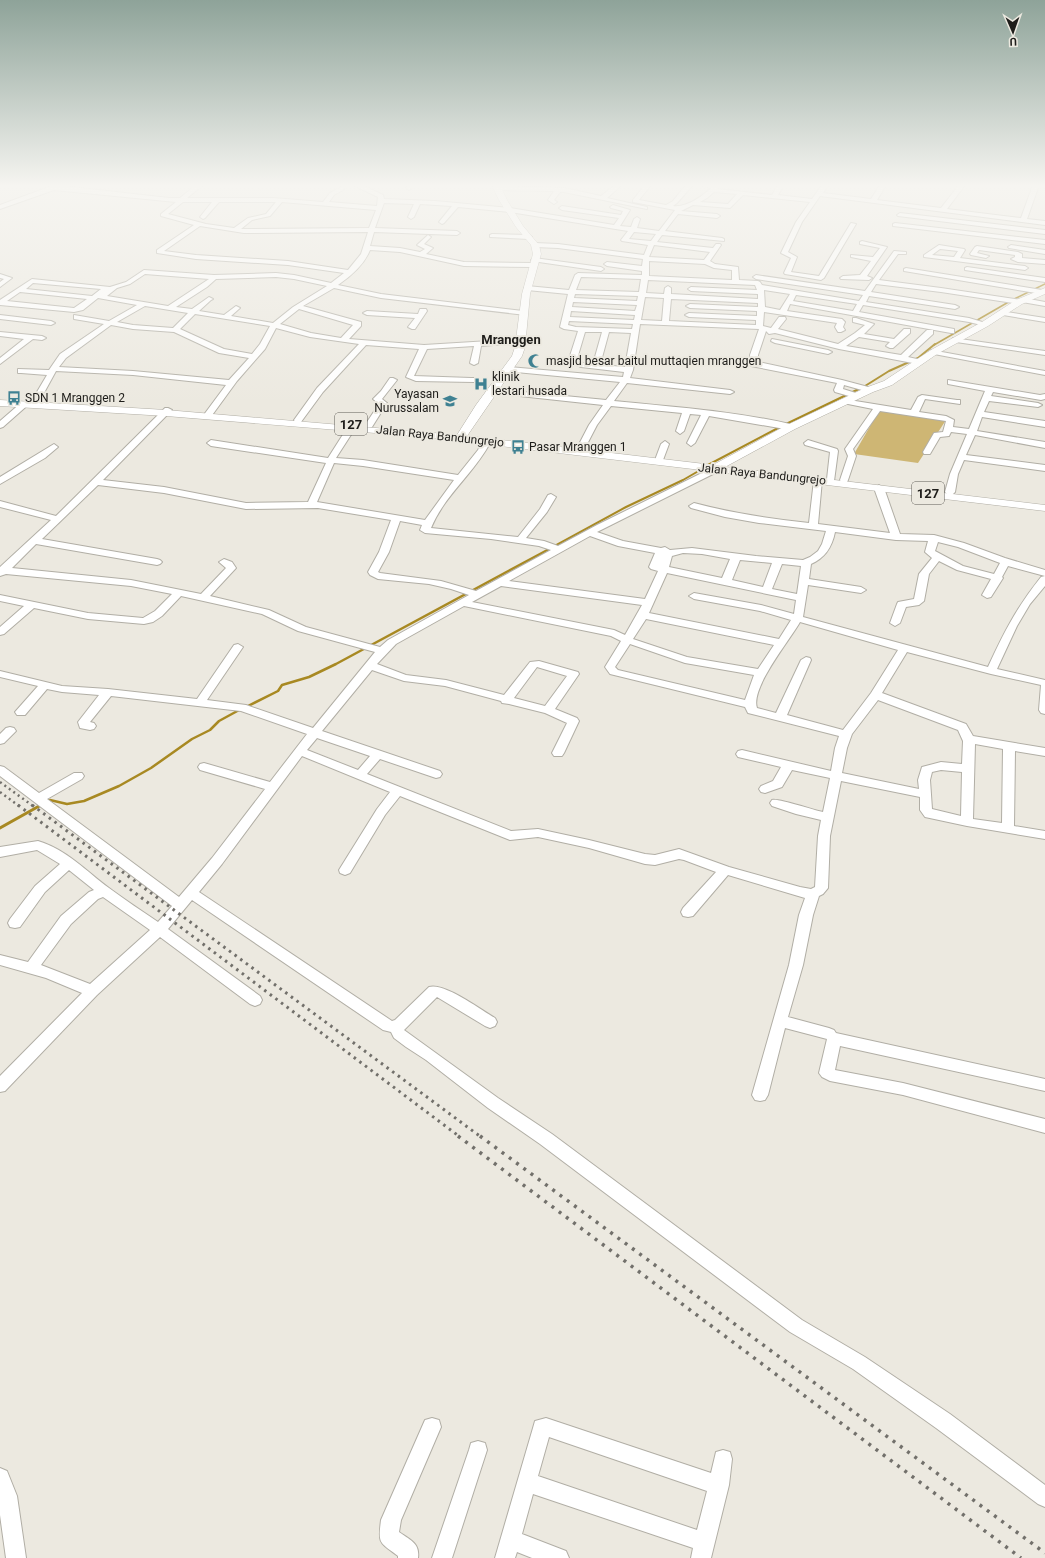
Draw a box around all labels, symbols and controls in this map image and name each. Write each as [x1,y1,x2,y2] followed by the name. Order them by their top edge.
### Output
[993,12,1033,52] north arrow
[1009,35,1017,48] text: U
[481,332,541,347] district label: Mranggen
[527,353,543,369] mosque icon: masjid besar baitul muttaqien mranggen
[546,354,761,368] place label: masjid besar baitul muttaqien mranggen
[492,370,567,398] place label: klinik lestari husada
[473,376,489,392] hospital icon: klinik lestari husada
[374,387,439,415] place label: Yayasan Nurussalam
[6,390,22,406] bus stop icon: SDN 1 Mranggen 2
[25,391,125,405] place label: SDN 1 Mranggen 2
[442,393,458,409] school or university icon: Yayasan Nurussalam
[335,413,367,435] road number: 127
[375,422,505,450] street label: Jalan Raya Bandungrejo
[510,439,526,455] bus stop icon: Pasar Mranggen 1
[529,440,626,454] place label: Pasar Mranggen 1
[697,460,827,488] street label: Jalan Raya Bandungrejo
[912,482,944,504] road number: 127

